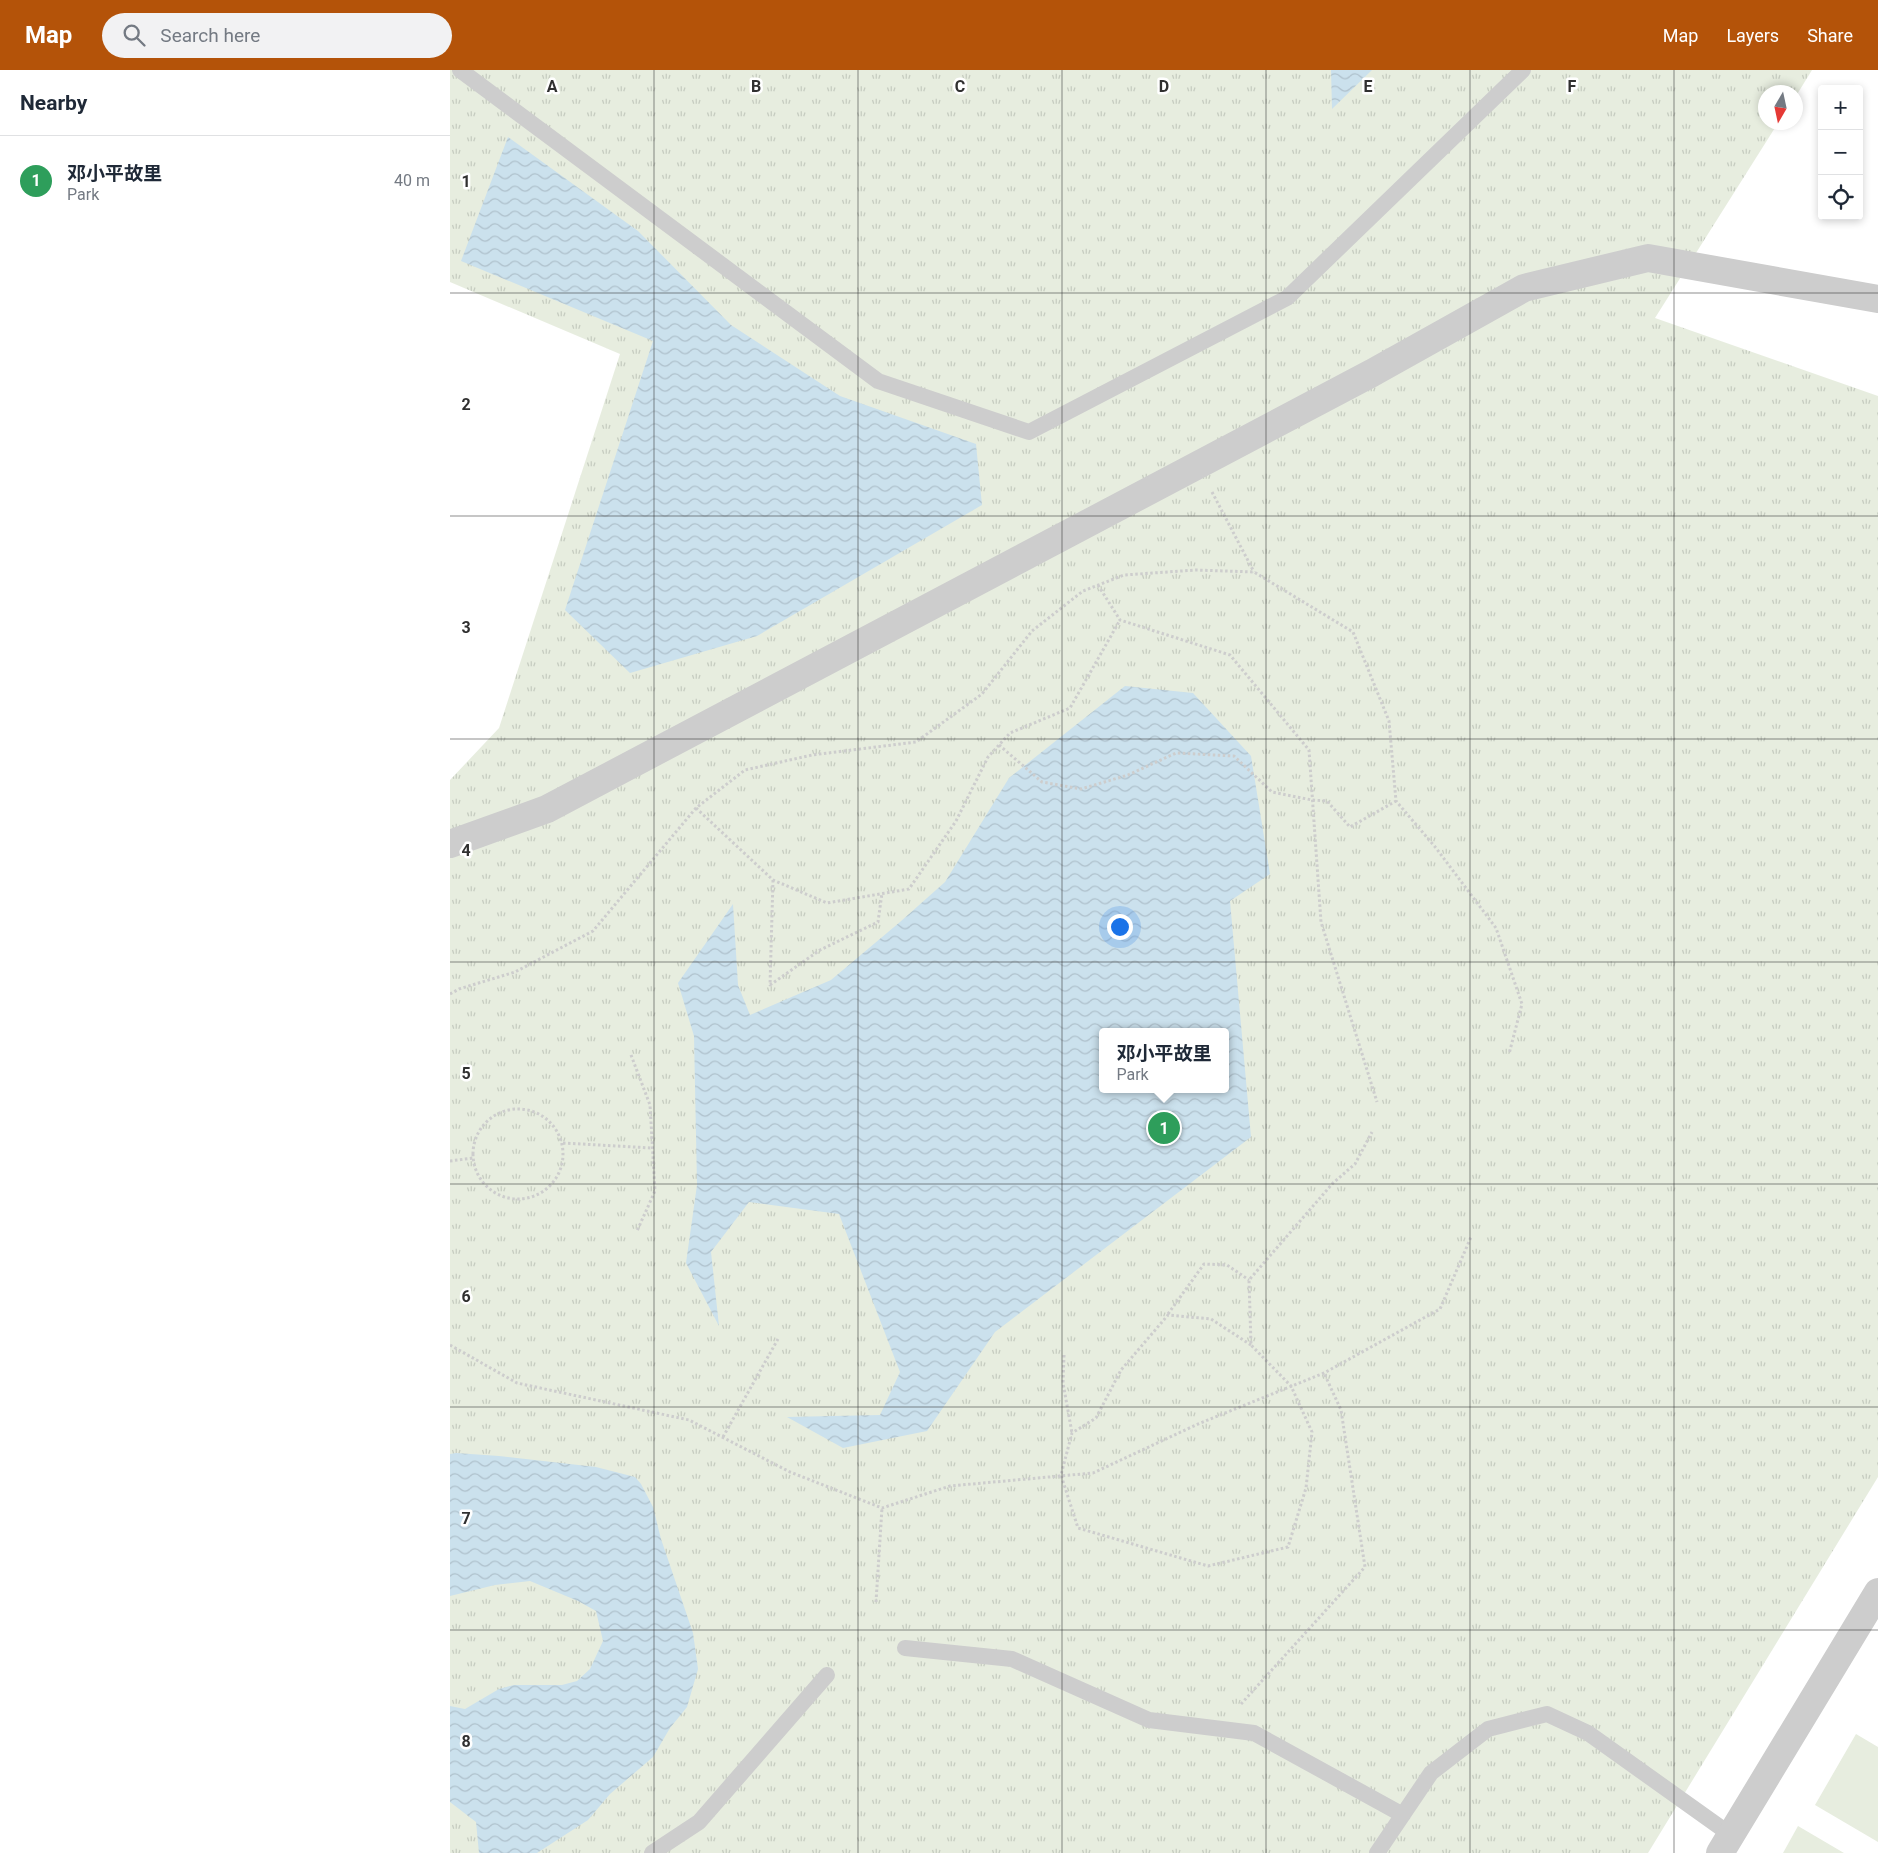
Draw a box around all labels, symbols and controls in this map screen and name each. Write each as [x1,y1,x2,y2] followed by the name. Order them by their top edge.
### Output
[102,13,452,58] search box
[25,21,72,49] text: Map
[120,21,148,49] icon: search
[160,24,260,47] text: Search here
[1663,25,1698,46] text: Map
[1726,25,1779,46] text: Layers
[1807,25,1853,46] text: Share
[547,77,558,96] text: A
[751,77,761,96] text: B
[955,77,965,96] text: C
[1159,77,1169,96] text: D
[1364,77,1373,96] text: E
[1568,77,1577,96] text: F
[1758,85,1803,130] north arrow
[1818,85,1863,220] map controls
[1818,85,1863,130] button: +
[20,91,87,115] text: Nearby
[1818,130,1863,175] button: −
[67,162,162,185] text: 邓小平故里
[31,171,41,190] text: 1
[394,171,430,190] text: 40 m
[461,172,471,191] text: 1
[1818,175,1863,220] button: locate
[67,185,99,204] text: Park
[461,395,471,414] text: 2
[461,618,471,637] text: 3
[461,841,471,860] text: 4
[1107,914,1133,940] your location
[1099,1028,1229,1093] popup
[1116,1042,1212,1065] text: 邓小平故里
[461,1064,471,1083] text: 5
[1116,1065,1149,1084] text: Park
[1148,1109,1180,1147] pin: 1
[461,1287,471,1306] text: 6
[461,1509,471,1528] text: 7
[461,1732,471,1751] text: 8

